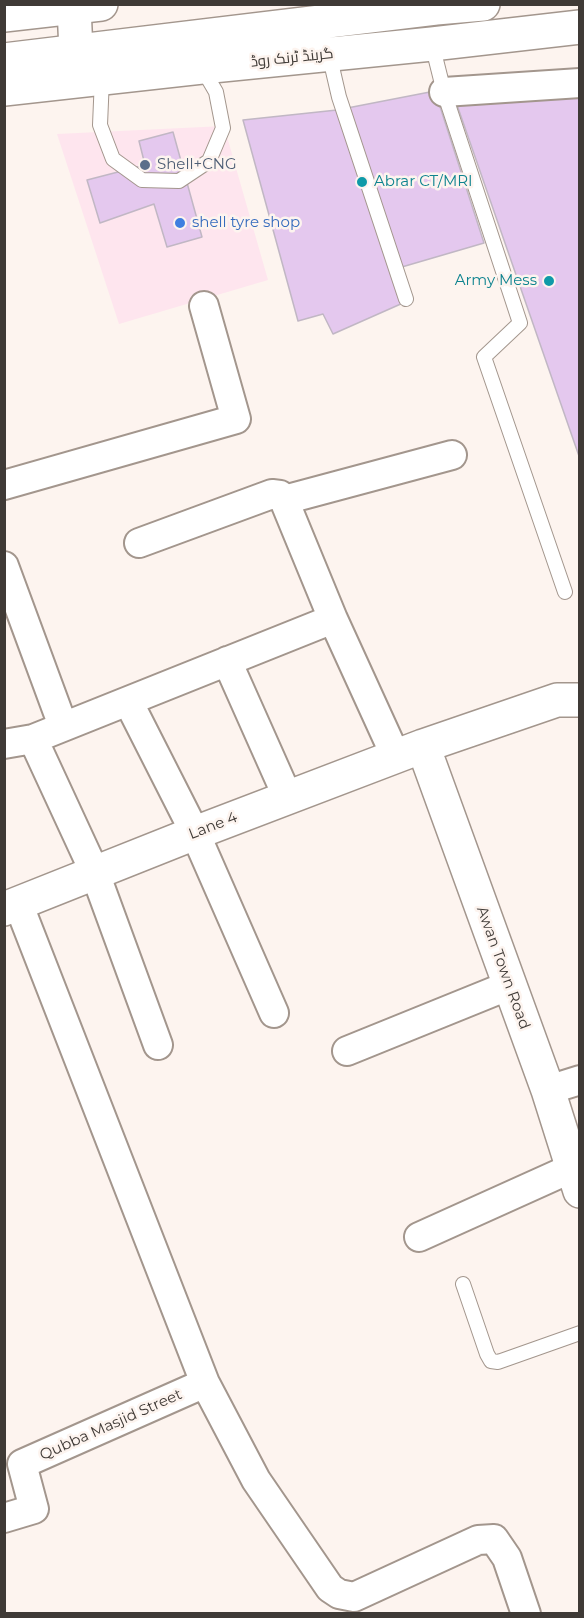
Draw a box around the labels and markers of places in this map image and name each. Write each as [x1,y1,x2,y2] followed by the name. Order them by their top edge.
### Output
[157,156,237,174] place label: Shell+CNG
[138,158,152,172] marker: Shell+CNG
[374,173,473,191] place label: Abrar CT/MRI
[355,175,369,189] marker: Abrar CT/MRI
[192,214,300,232] place label: shell tyre shop
[173,216,187,230] marker: shell tyre shop
[455,272,537,290] place label: Army Mess
[542,274,556,288] marker: Army Mess

